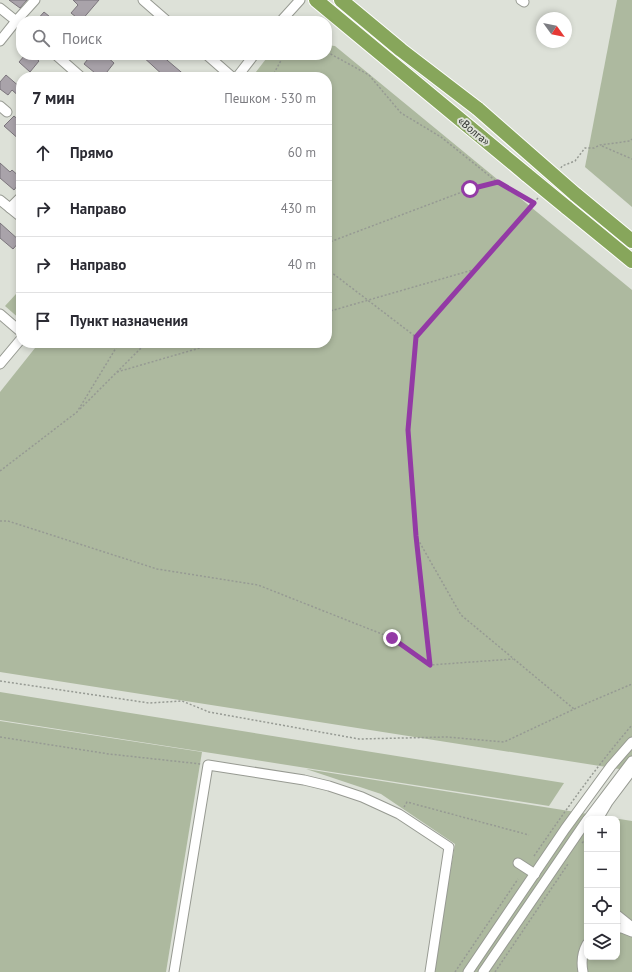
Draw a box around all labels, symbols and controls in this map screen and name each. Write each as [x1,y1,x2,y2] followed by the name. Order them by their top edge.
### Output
[536,12,572,48] north arrow
[16,16,332,60] search box
[30,27,52,49] icon: search
[62,29,102,48] text: Поиск
[32,87,75,109] text: 7 мин
[224,90,316,107] text: Пешком · 530 m
[455,113,493,149] street label: «Волга»
[32,142,54,164] icon: ahead
[70,143,113,162] text: Прямо
[288,144,316,161] text: 60 m
[461,180,479,198] route start
[32,198,54,220] icon: right
[70,199,126,218] text: Направо
[281,200,316,217] text: 430 m
[32,254,54,276] icon: right
[70,255,126,274] text: Направо
[288,256,316,273] text: 40 m
[32,310,54,332] icon: arrive
[70,311,188,330] text: Пункт назначения
[383,629,401,647] route end
[584,816,620,960] map controls
[584,816,620,852] button: +
[584,852,620,888] button: −
[584,888,620,924] button: locate
[584,924,620,960] button: layers

